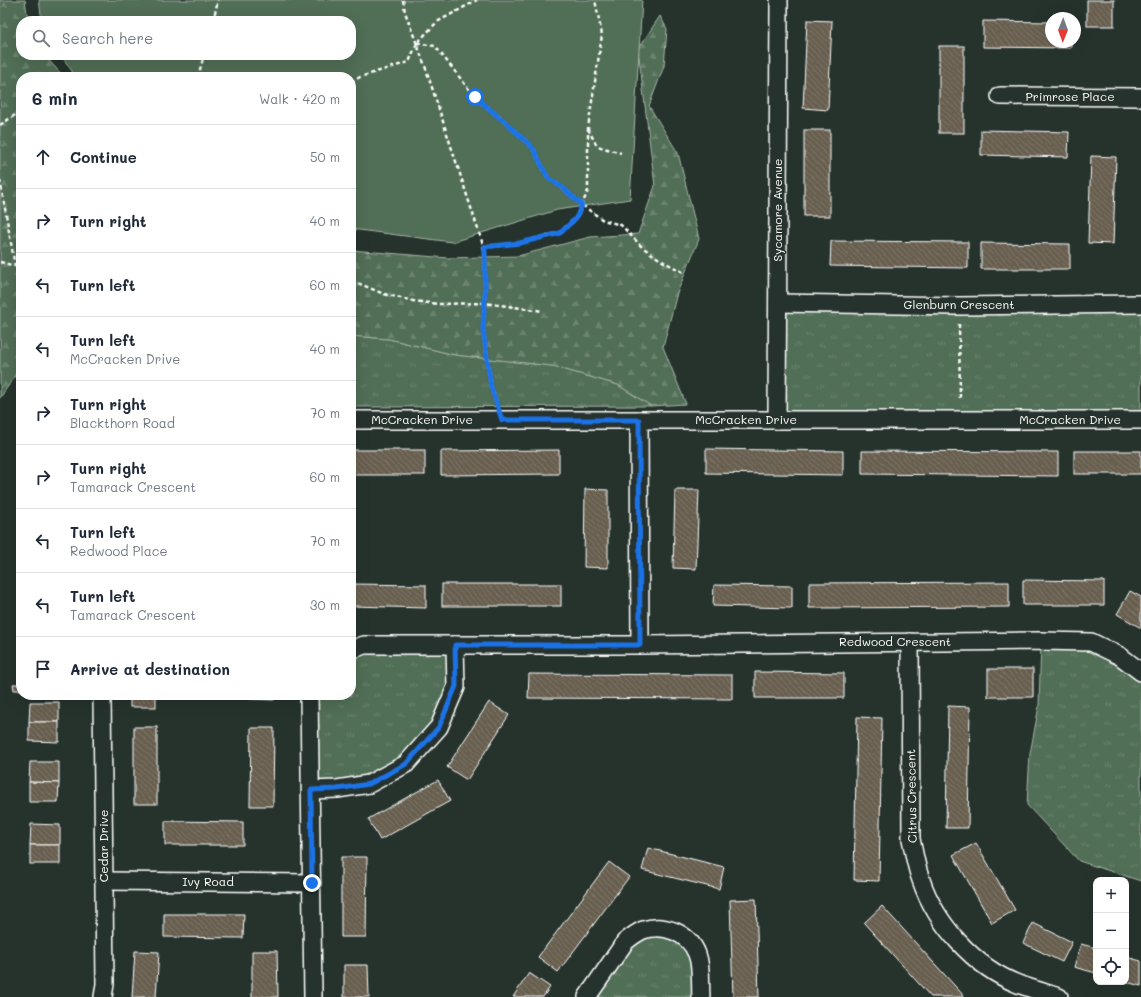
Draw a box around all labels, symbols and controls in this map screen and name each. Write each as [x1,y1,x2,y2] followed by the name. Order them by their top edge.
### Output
[1045,12,1081,48] north arrow
[16,16,356,60] search box
[30,27,52,49] icon: search
[62,28,153,48] text: Search here
[32,87,77,109] text: 6 min
[466,88,484,106] route start
[1025,88,1115,104] street label: Primrose Place
[259,90,340,107] text: Walk · 420 m
[32,146,54,168] icon: ahead
[70,147,137,167] text: Continue
[310,148,340,165] text: 50 m
[769,158,785,262] street label: Sycamore Avenue
[32,210,54,232] icon: right
[70,211,147,231] text: Turn right
[310,212,340,229] text: 40 m
[32,274,54,296] icon: left
[70,275,135,295] text: Turn left
[310,276,340,293] text: 60 m
[904,296,1014,312] street label: Glenburn Crescent
[70,330,135,350] text: Turn left
[32,338,54,360] icon: left
[310,340,340,357] text: 40 m
[70,350,180,367] text: McCracken Drive
[70,394,147,414] text: Turn right
[32,402,54,424] icon: right
[310,404,340,421] text: 70 m
[371,411,473,427] street label: McCracken Drive
[695,411,797,427] street label: McCracken Drive
[1019,411,1121,427] street label: McCracken Drive
[70,414,175,431] text: Blackthorn Road
[70,458,147,478] text: Turn right
[32,466,54,488] icon: right
[310,468,340,485] text: 60 m
[70,478,196,495] text: Tamarack Crescent
[70,522,135,542] text: Turn left
[32,530,54,552] icon: left
[310,532,340,549] text: 70 m
[70,542,168,559] text: Redwood Place
[70,586,135,606] text: Turn left
[32,594,54,616] icon: left
[310,596,340,613] text: 30 m
[70,606,196,623] text: Tamarack Crescent
[839,633,951,649] street label: Redwood Crescent
[32,658,54,680] icon: arrive
[70,659,230,679] text: Arrive at destination
[902,749,920,843] street label: Citrus Crescent
[95,810,111,882] street label: Cedar Drive
[182,873,234,889] street label: Ivy Road
[303,874,321,892] route end
[1093,877,1129,985] map controls
[1093,877,1129,913] button: +
[1093,913,1129,949] button: −
[1093,949,1129,985] button: locate

